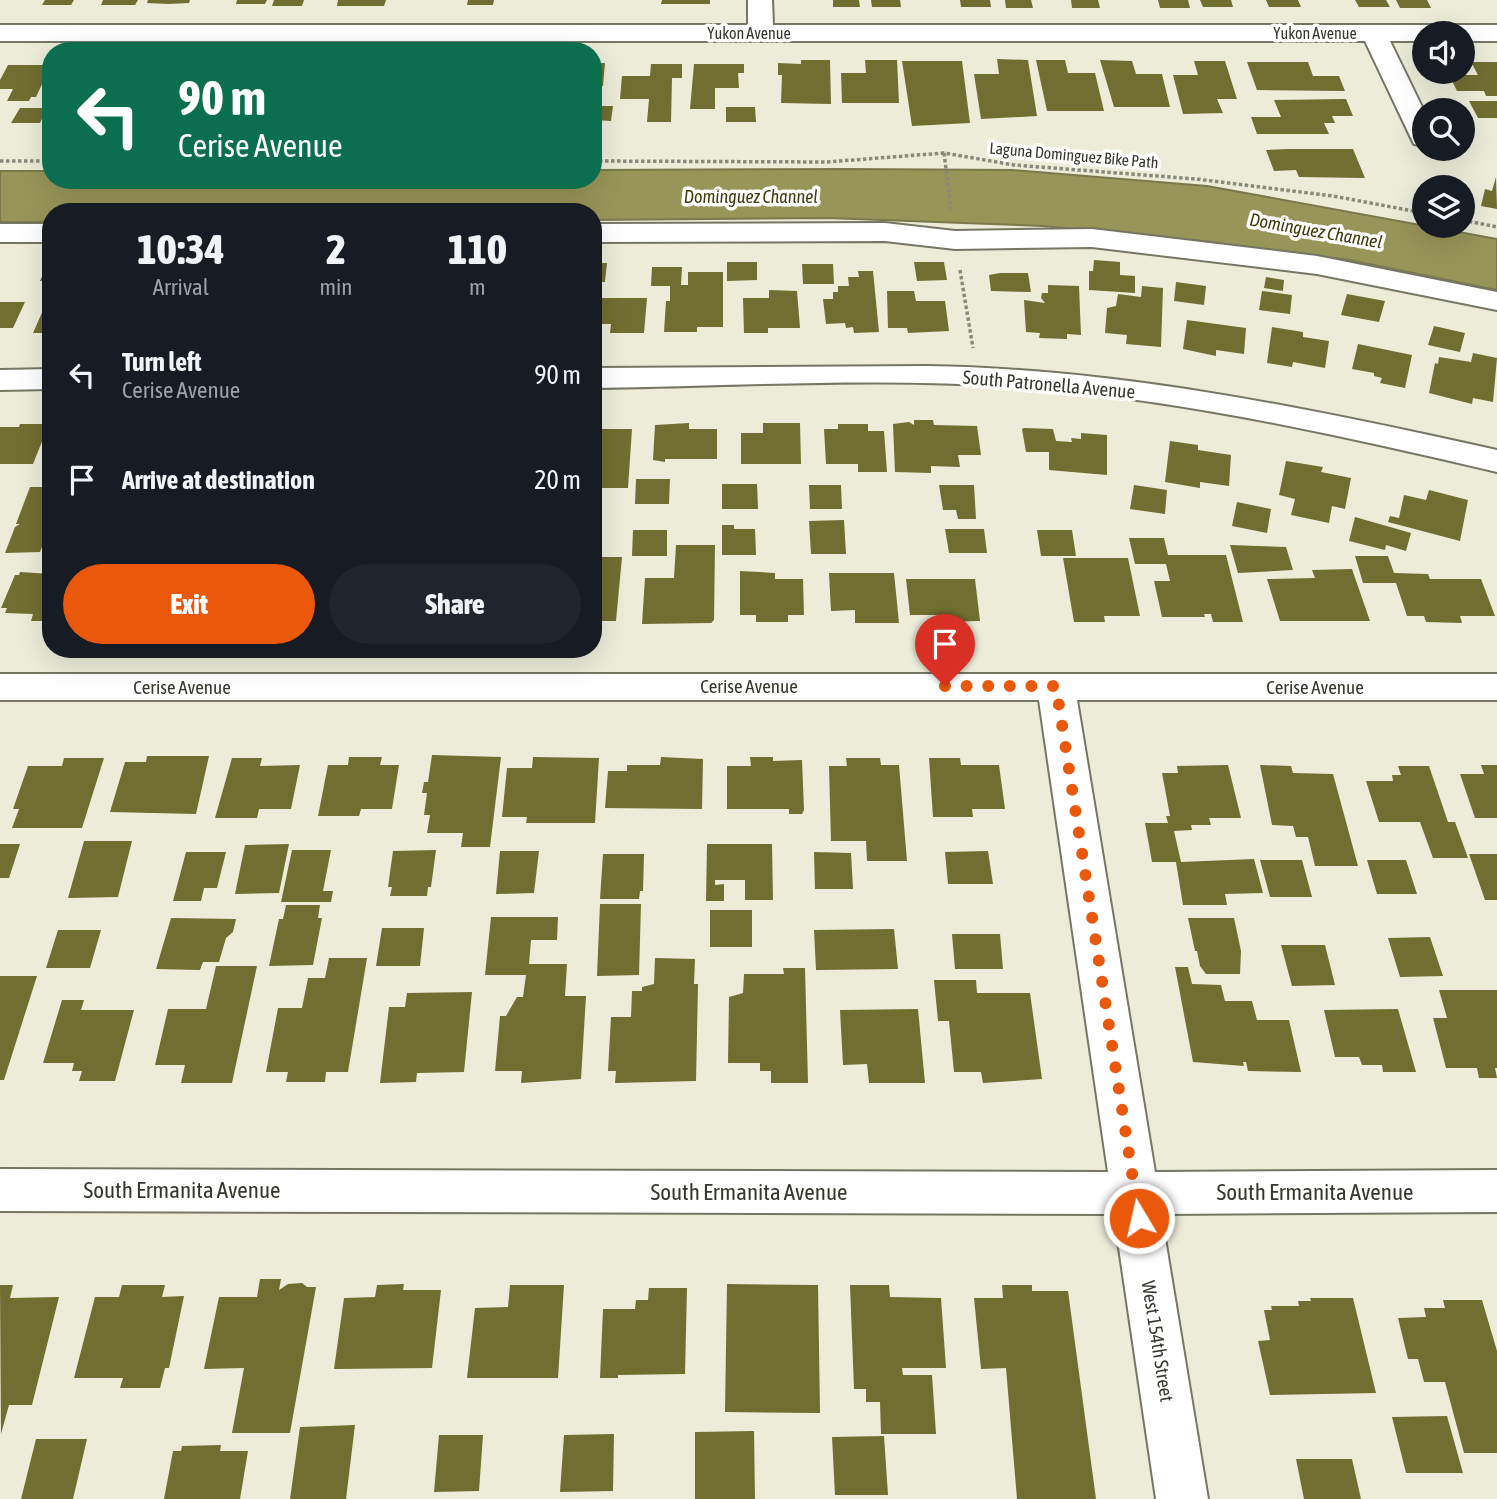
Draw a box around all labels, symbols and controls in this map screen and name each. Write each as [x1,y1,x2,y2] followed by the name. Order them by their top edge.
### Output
[1412,21,1475,238] map controls
[1412,21,1475,84] button: sound
[707,24,791,42] street label: Yukon Avenue
[1273,24,1357,42] street label: Yukon Avenue
[178,69,266,125] text: 90 m
[63,70,154,161] icon: left
[1412,98,1475,161] button: search
[178,127,343,164] text: Cerise Avenue
[989,139,1159,172] street label: Laguna Dominguez Bike Path
[1412,175,1475,238] button: layers
[684,186,818,207] water label: Dominguez Channel
[1248,209,1384,253] water label: Dominguez Channel
[137,225,224,273] text: 10:34
[326,225,346,273] text: 2
[448,225,507,273] text: 110
[153,274,209,300] text: Arrival
[320,274,353,300] text: min
[469,274,486,300] text: m
[122,347,202,377] text: Turn left
[63,356,101,394] icon: left
[534,360,581,390] text: 90 m
[962,365,1136,403] street label: South Patronella Avenue
[122,377,240,403] text: Cerise Avenue
[63,461,101,499] icon: arrive
[122,465,315,495] text: Arrive at destination
[534,465,581,495] text: 20 m
[63,564,315,644] button: Exit
[329,564,581,644] button: Share
[915,614,975,686] pin
[926,625,964,663] icon: arrive
[700,675,798,697] street label: Cerise Avenue
[133,676,231,698] street label: Cerise Avenue
[1266,676,1364,698] street label: Cerise Avenue
[84,1177,280,1203] street label: South Ermanita Avenue
[651,1179,847,1205] street label: South Ermanita Avenue
[1217,1179,1413,1205] street label: South Ermanita Avenue
[1102,1181,1176,1255] position arrow
[1138,1279,1178,1403] street label: West 154th Street

